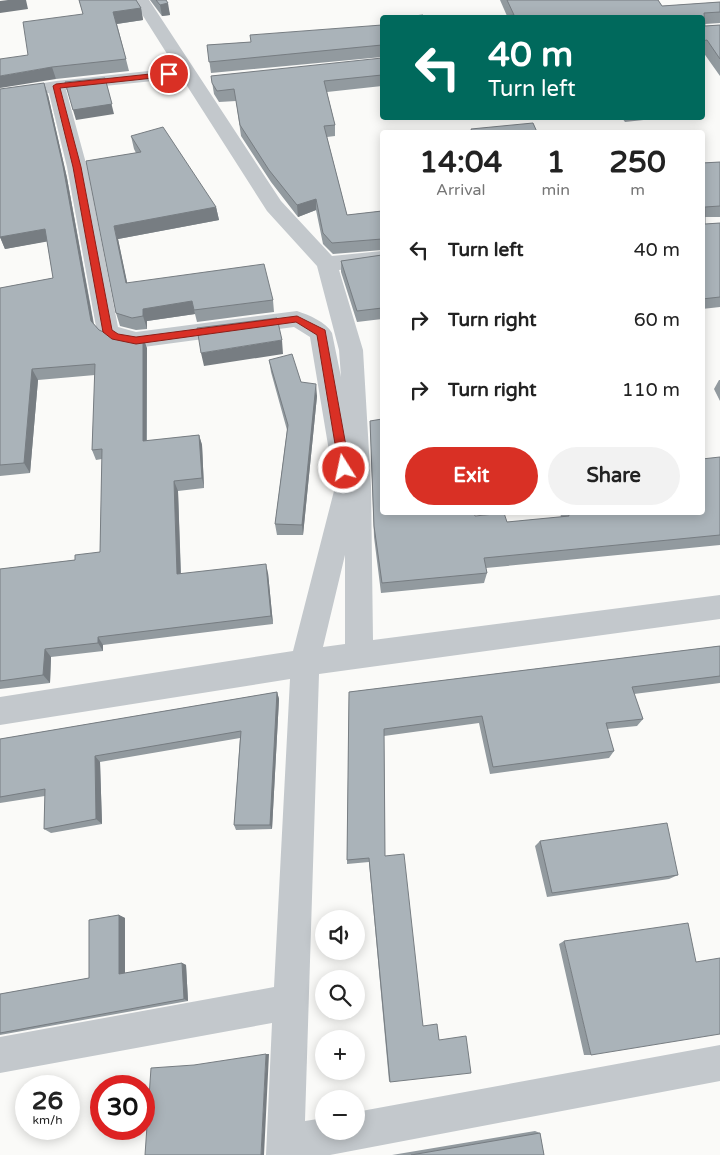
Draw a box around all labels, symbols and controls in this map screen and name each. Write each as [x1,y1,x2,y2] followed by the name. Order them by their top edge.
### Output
[488,34,573,76] text: 40 m
[405,35,470,100] icon: left
[148,53,190,95] pin
[155,60,183,88] icon: arrive
[488,76,576,102] text: Turn left
[419,144,502,181] text: 14:04
[546,144,565,181] text: 1
[609,144,666,181] text: 250
[436,180,486,200] text: Arrival
[542,180,570,200] text: min
[630,180,645,200] text: m
[405,236,433,264] icon: left
[448,239,524,261] text: Turn left
[634,239,680,261] text: 40 m
[405,306,433,334] icon: right
[448,309,536,331] text: Turn right
[634,309,680,331] text: 60 m
[405,376,433,404] icon: right
[448,379,536,401] text: Turn right
[622,379,680,401] text: 110 m
[317,441,369,493] position arrow
[405,447,538,505] button: Exit
[548,447,680,505] button: Share
[315,910,365,1140] map controls
[315,910,365,960] button: sound
[315,970,365,1020] button: search
[315,1030,365,1080] button: +
[90,1075,155,1140] speed limit sign: 30
[32,1086,63,1116] text: 26
[315,1090,365,1140] button: −
[32,1113,63,1127] text: km/h

